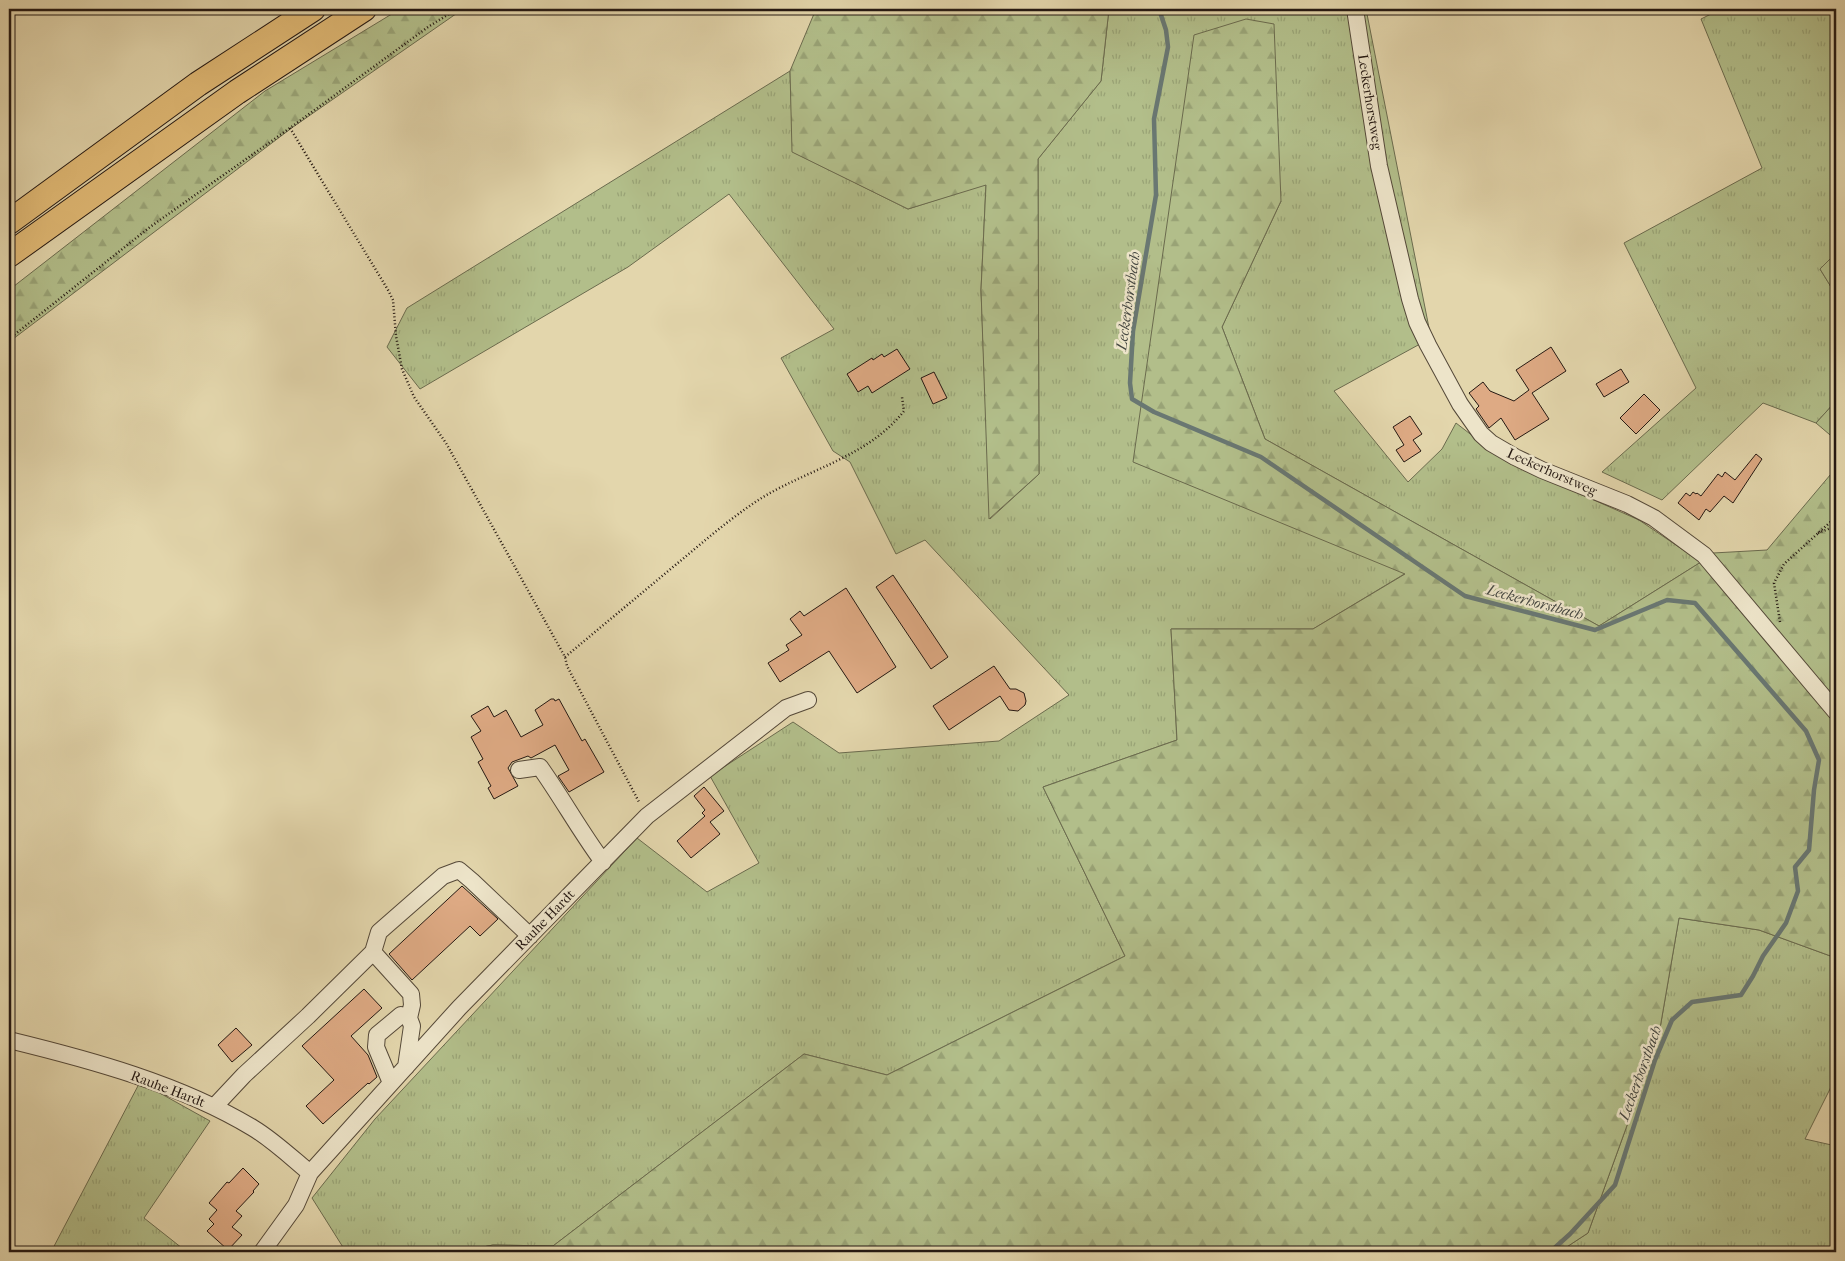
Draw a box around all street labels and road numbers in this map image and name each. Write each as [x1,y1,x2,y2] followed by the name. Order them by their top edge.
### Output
[1354,53,1386,152] street label: Leckerhorstweg
[1504,445,1600,500] street label: Leckerhorstweg
[512,886,578,954] street label: Rauhe Hardt
[128,1067,208,1111] street label: Rauhe Hardt

